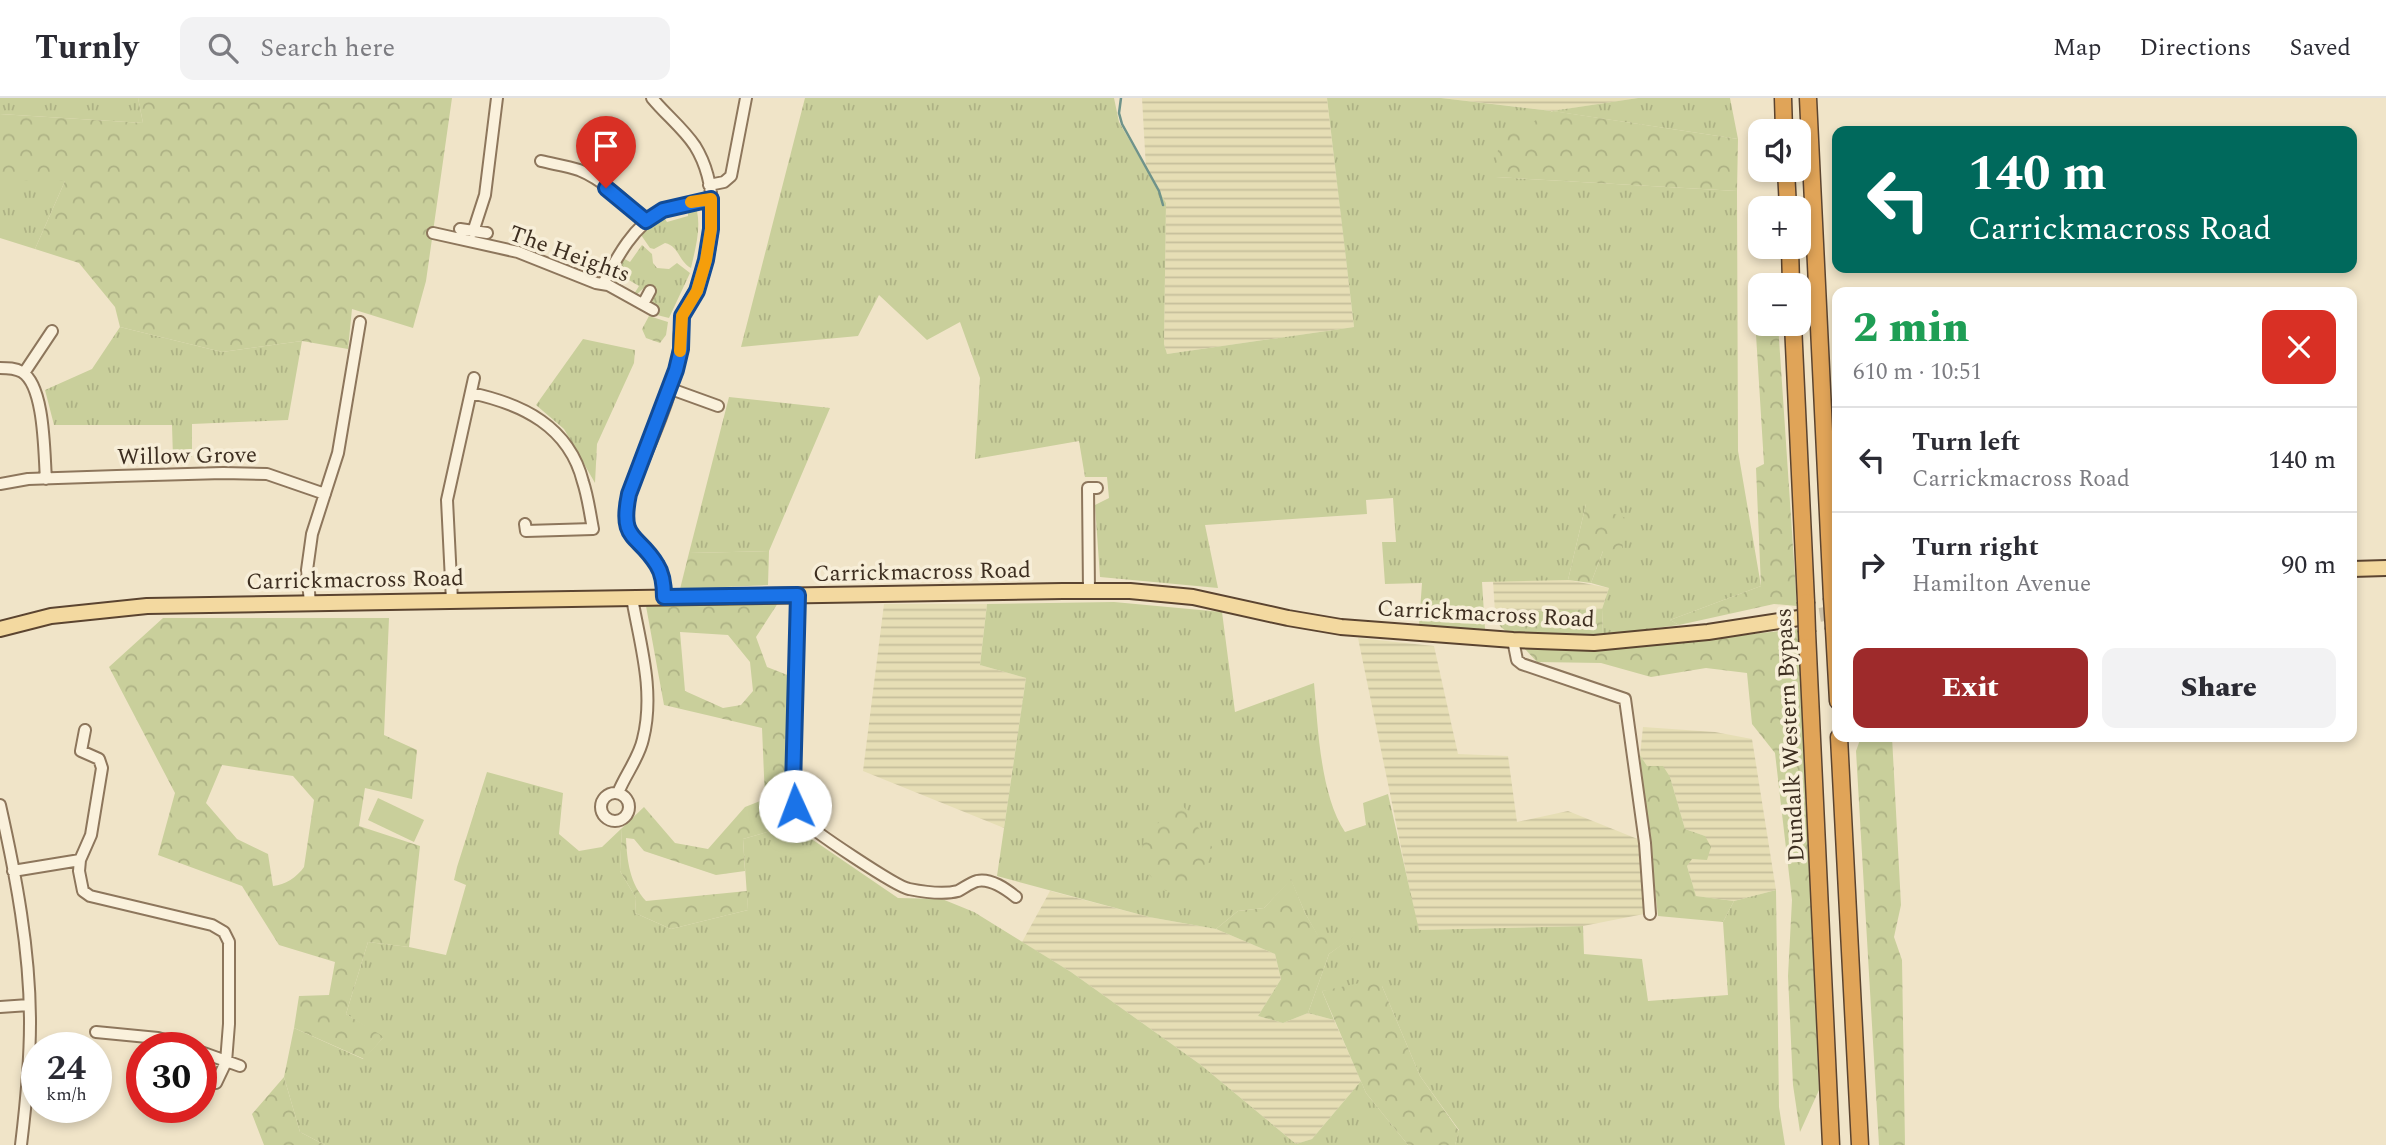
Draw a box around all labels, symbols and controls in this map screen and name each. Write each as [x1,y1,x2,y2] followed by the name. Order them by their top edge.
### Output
[180,17,670,80] search box
[35,23,138,73] text: Turnly
[260,28,395,68] text: Search here
[204,29,242,67] icon: search
[2053,30,2101,66] text: Map
[2139,30,2251,66] text: Directions
[2289,30,2351,66] text: Saved
[576,116,636,188] pin
[1748,119,1811,336] map controls
[1748,119,1811,182] button: sound
[587,127,625,165] icon: arrive
[1968,137,2107,212] text: 140 m
[1853,154,1944,245] icon: left
[1748,196,1811,259] button: +
[1968,205,2271,254] text: Carrickmacross Road
[504,216,635,292] street label: The Heights
[1748,273,1811,336] button: −
[1853,297,1969,360] text: 2 min
[2262,310,2336,384] button: close
[1853,355,1982,390] text: 610 m · 10:51
[1912,422,2020,462] text: Turn left
[117,438,257,475] street label: Willow Grove
[2268,440,2336,480] text: 140 m
[1853,441,1891,479] icon: left
[1912,462,2130,497] text: Carrickmacross Road
[1912,527,2039,567] text: Turn right
[2281,545,2336,585] text: 90 m
[1853,546,1891,584] icon: right
[813,553,1031,592] street label: Carrickmacross Road
[246,561,464,600] street label: Carrickmacross Road
[1912,567,2091,602] text: Hamilton Avenue
[1376,591,1596,638] street label: Carrickmacross Road
[1766,607,1815,863] street label: Dundalk Western Bypass
[1853,648,2088,728] button: Exit
[2102,648,2336,728] button: Share
[758,769,832,843] position arrow
[126,1032,217,1123] speed limit sign: 30
[47,1042,86,1095] text: 24
[46,1081,87,1108] text: km/h

